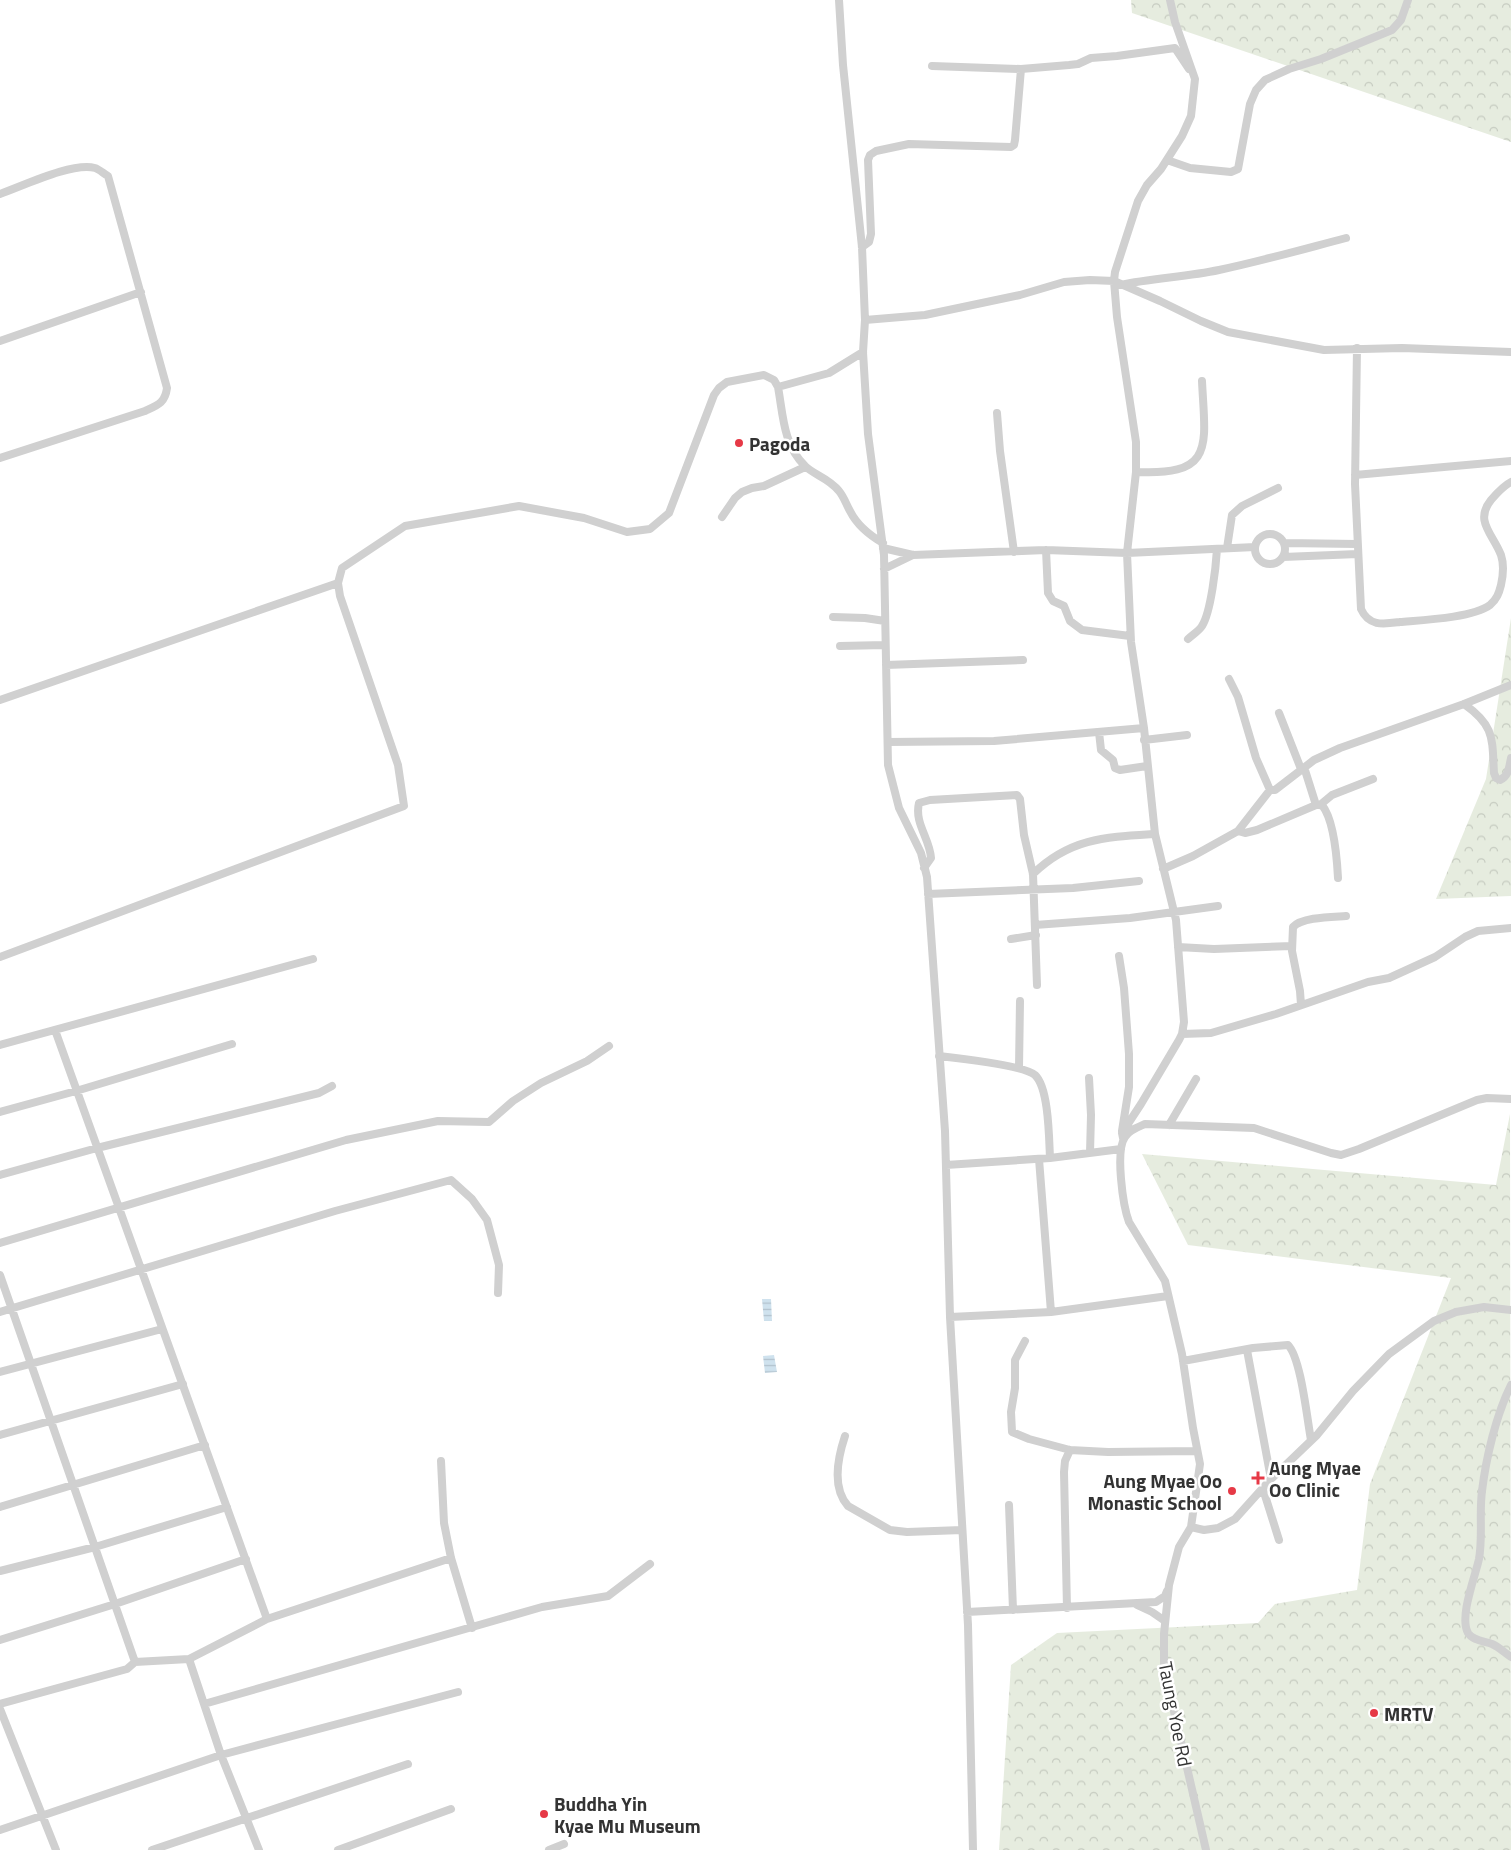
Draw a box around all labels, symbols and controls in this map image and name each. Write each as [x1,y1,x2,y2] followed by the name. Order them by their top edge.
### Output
[749,429,810,458] place label: Pagoda
[733,437,745,449] marker: Pagoda
[1269,1453,1361,1504] place label: Aung Myae Oo Clinic
[1087,1466,1222,1517] place label: Aung Myae Oo Monastic School
[1251,1471,1265,1485] marker: Aung Myae Oo Clinic
[1226,1485,1238,1497] marker: Aung Myae Oo Monastic School
[1152,1659,1200,1769] street label: Taung Yoe Rd
[1384,1699,1434,1728] place label: MRTV
[1368,1707,1380,1719] marker: MRTV
[554,1789,701,1840] place label: Buddha Yin Kyae Mu Museum
[538,1808,550,1820] marker: Buddha Yin Kyae Mu Museum

